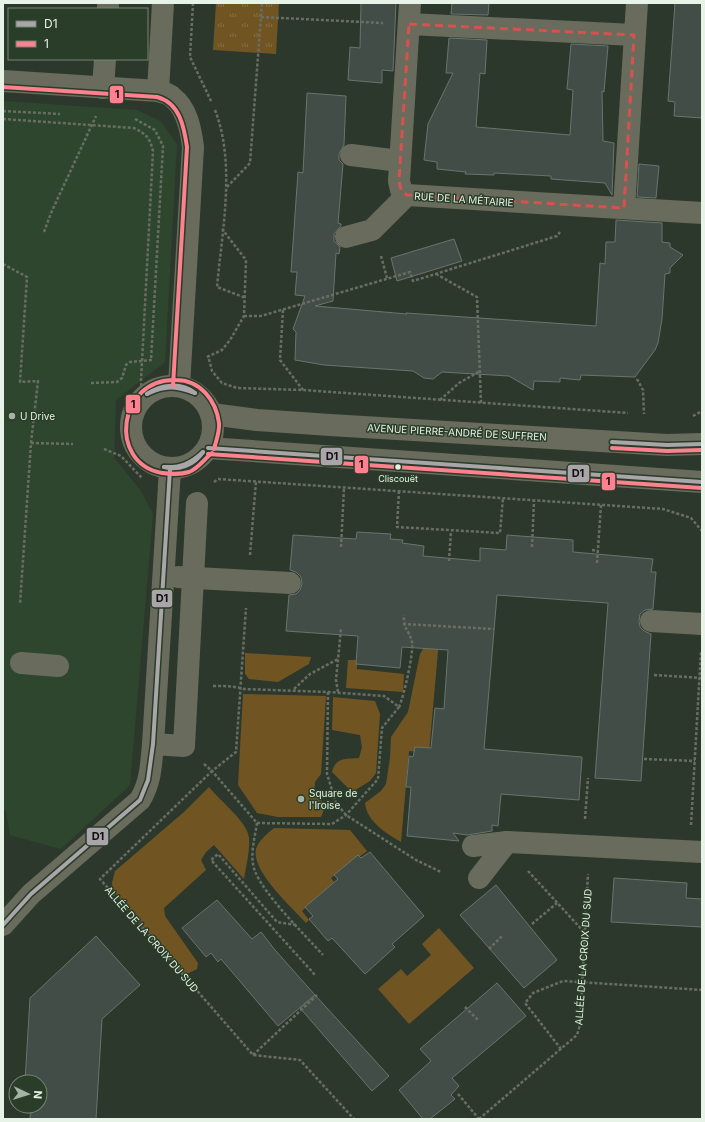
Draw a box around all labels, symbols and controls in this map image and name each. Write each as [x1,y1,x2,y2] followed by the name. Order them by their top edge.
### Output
[8,8,148,60] legend
[44,16,58,31] text: D1
[44,36,49,51] text: 1
[109,85,124,104] line badge: 1
[115,87,120,101] text: 1
[414,189,514,208] street label: RUE DE LA MÉTAIRIE
[125,394,141,414] line badge: 1
[131,397,136,411] text: 1
[20,410,55,422] place label: U Drive
[7,411,17,421] marker: U Drive
[367,420,547,443] street label: AVENUE PIERRE-ANDRÉ DE SUFFREN
[320,447,343,466] line badge: D1
[326,449,339,463] text: D1
[354,455,369,474] line badge: 1
[359,457,364,471] text: 1
[393,462,403,472] marker: Cliscouët
[567,464,590,483] line badge: D1
[572,466,585,480] text: D1
[601,472,616,491] line badge: 1
[378,473,418,484] place label: Cliscouët
[606,474,611,488] text: 1
[151,589,173,608] line badge: D1
[156,591,169,605] text: D1
[309,787,357,811] place label: Square de l'Iroise
[296,794,306,804] marker: Square de l'Iroise
[86,827,109,846] line badge: D1
[92,829,105,843] text: D1
[103,883,202,995] street label: ALLÉE DE LA CROIX DU SUD
[571,888,594,1026] street label: ALLÉE DE LA CROIX DU SUD
[8,1074,48,1114] north arrow
[31,1090,45,1099] text: N

